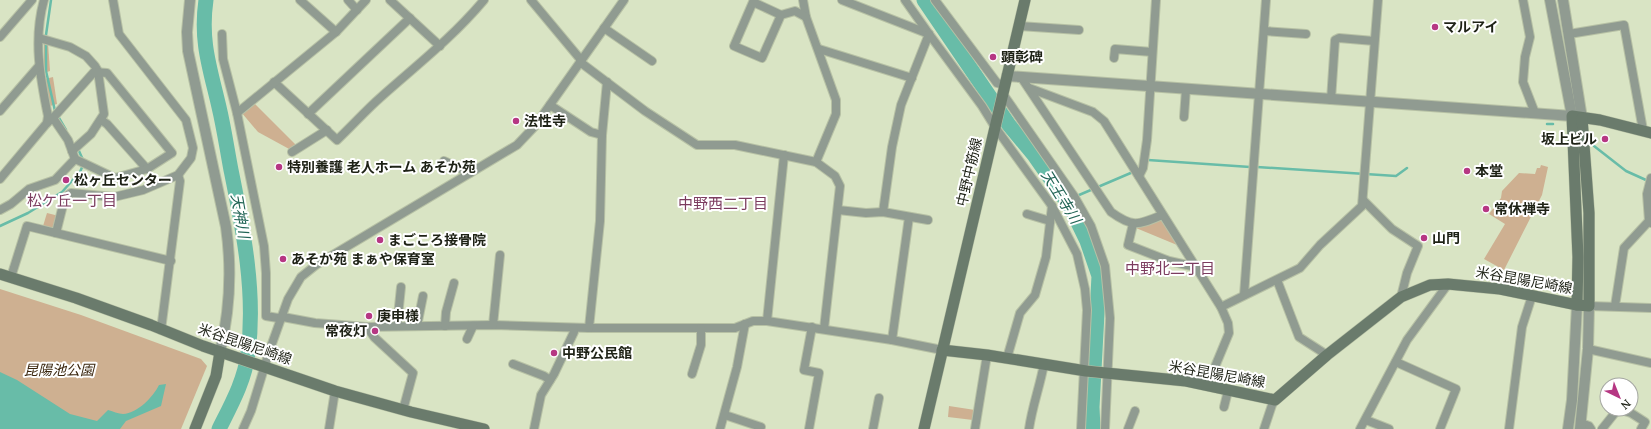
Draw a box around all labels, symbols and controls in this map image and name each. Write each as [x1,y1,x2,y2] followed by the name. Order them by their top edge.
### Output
[1443,17,1498,36] place label: マルアイ
[1430,22,1440,32] marker: マルアイ
[1001,47,1043,66] place label: 顕彰碑
[988,52,998,62] marker: 顕彰碑
[524,111,566,130] place label: 法性寺
[511,116,521,126] marker: 法性寺
[1541,129,1597,148] place label: 坂上ビル
[1600,134,1610,144] marker: 坂上ビル
[951,136,986,208] street label: 中野中筋線
[287,157,476,176] place label: 特別養護 老人ホーム あそか苑
[1475,161,1503,180] place label: 本堂
[274,162,284,172] marker: 特別養護 老人ホーム あそか苑
[1037,166,1087,229] water label: 天王寺川
[1462,166,1472,176] marker: 本堂
[74,170,172,189] place label: 松ヶ丘センター
[61,175,71,185] marker: 松ヶ丘センター
[27,190,117,210] district label: 松ケ丘一丁目
[227,192,255,242] water label: 天神川
[678,193,768,213] district label: 中野西二丁目
[1494,199,1550,218] place label: 常休禅寺
[1481,204,1491,214] marker: 常休禅寺
[1432,228,1460,247] place label: 山門
[388,230,486,249] place label: まごころ接骨院
[1419,233,1429,243] marker: 山門
[375,235,385,245] marker: まごころ接骨院
[291,249,435,268] place label: あそか苑 まぁや保育室
[278,254,288,264] marker: あそか苑 まぁや保育室
[1125,258,1215,278] district label: 中野北二丁目
[1474,262,1574,297] street label: 米谷昆陽尼崎線
[377,306,419,325] place label: 庚申様
[364,311,374,321] marker: 庚申様
[196,319,295,368] street label: 米谷昆陽尼崎線
[325,321,367,340] place label: 常夜灯
[370,326,380,336] marker: 常夜灯
[562,343,632,362] place label: 中野公民館
[549,348,559,358] marker: 中野公民館
[1167,356,1267,391] street label: 米谷昆陽尼崎線
[24,360,96,379] park label: 昆陽池公園
[1599,377,1639,417] north arrow
[1618,396,1634,413] text: N

